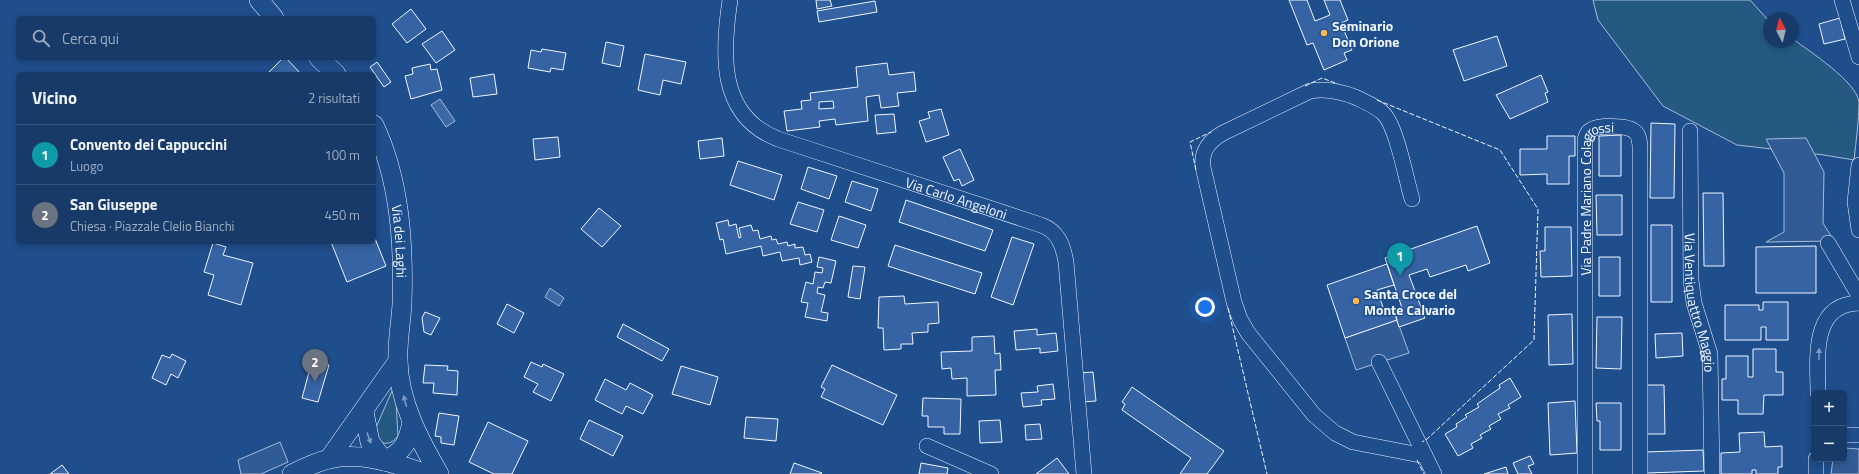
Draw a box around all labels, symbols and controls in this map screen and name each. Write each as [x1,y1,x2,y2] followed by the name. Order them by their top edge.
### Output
[1763,12,1799,48] north arrow
[1332,15,1399,52] place label: Seminario Don Orione
[16,16,376,60] search box
[30,27,52,49] icon: search
[62,27,119,50] text: Cerca qui
[1319,28,1329,38] marker: Seminario Don Orione
[32,85,77,111] text: Vicino
[308,88,360,108] text: 2 risultati
[1575,116,1614,276] street label: Via Padre Mariano Colagrossi
[70,133,227,156] text: Convento dei Cappuccini
[41,145,49,165] text: 1
[324,145,360,165] text: 100 m
[70,156,103,176] text: Luogo
[903,171,1010,224] street label: Via Carlo Angeloni
[70,193,157,216] text: San Giuseppe
[387,203,413,278] street label: Via dei Laghi
[41,205,49,225] text: 2
[324,205,360,225] text: 450 m
[70,216,234,236] text: Chiesa · Piazzale Clelio Bianchi
[1680,233,1721,373] street label: Via Ventiquattro Maggio
[1387,243,1413,276] pin: 1
[1364,283,1457,320] place label: Santa Croce del Monte Calvario
[1351,296,1361,306] marker: Santa Croce del Monte Calvario
[1195,297,1215,317] your location
[1815,348,1822,360] one-way arrow
[302,349,328,382] pin: 2
[1811,390,1847,462] map controls
[1811,390,1847,426] button: +
[402,395,408,407] one-way arrow
[1811,426,1847,462] button: −
[366,433,372,445] one-way arrow

